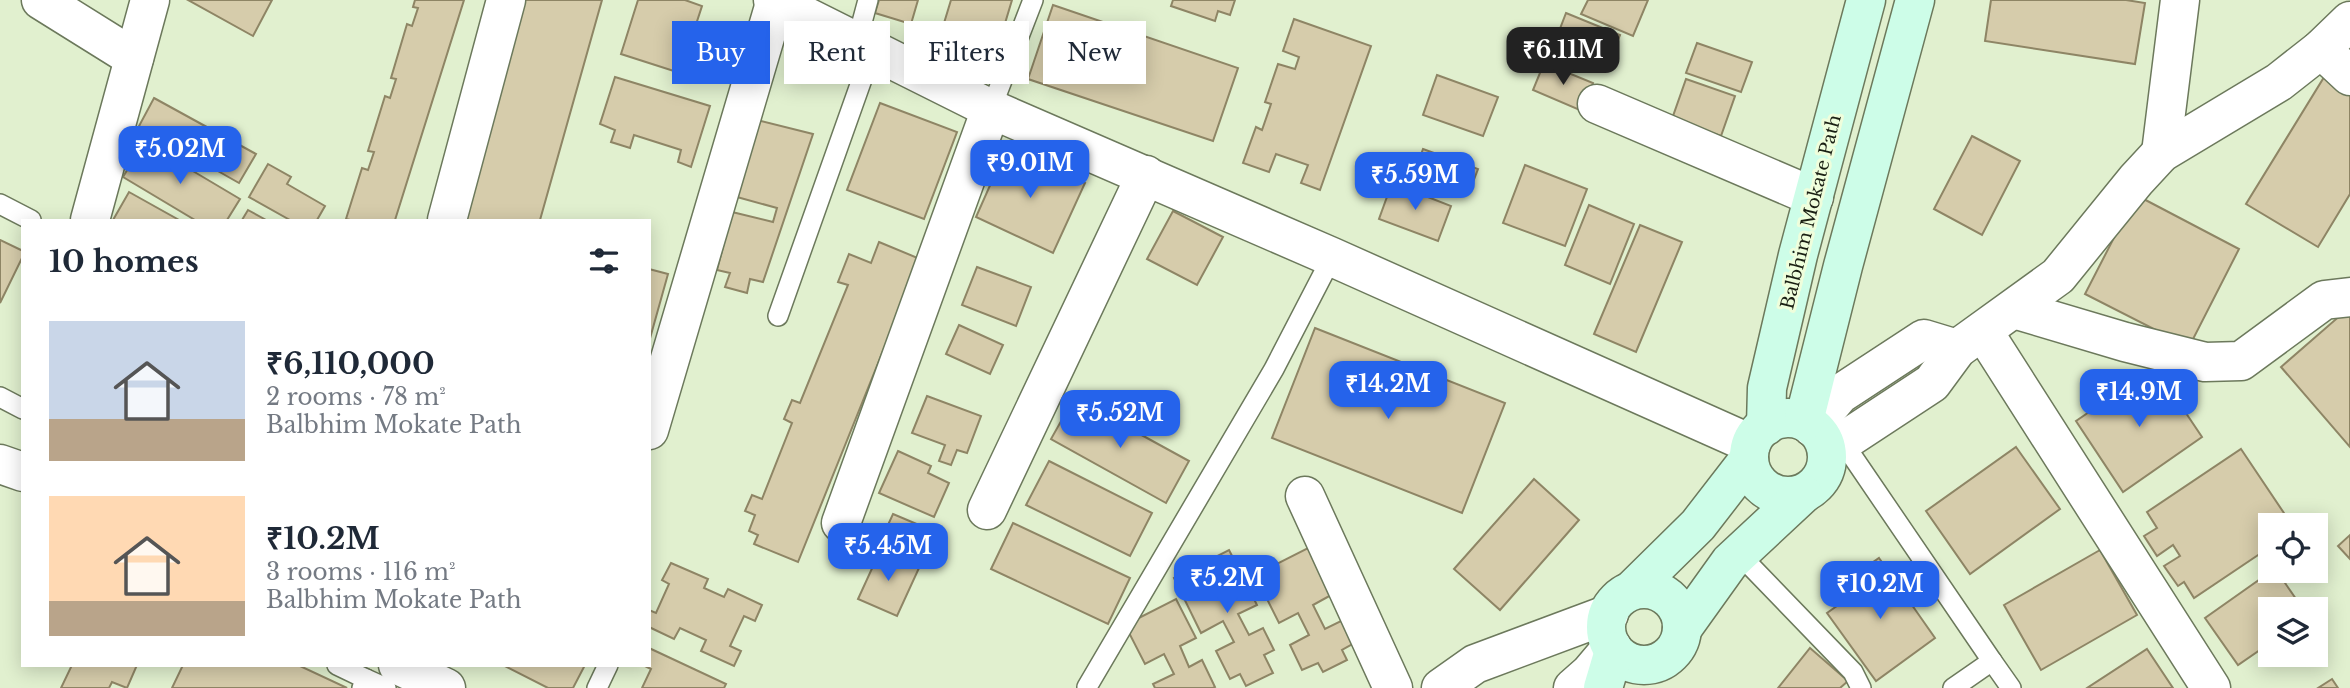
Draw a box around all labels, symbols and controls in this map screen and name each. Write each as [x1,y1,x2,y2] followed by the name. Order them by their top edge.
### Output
[672,21,770,84] chip: Buy
[784,21,890,84] chip: Rent
[904,21,1029,84] chip: Filters
[1043,21,1146,84] chip: New
[1506,28,1620,87] pin: ₹6.11M
[1522,36,1604,64] text: ₹6.11M
[1776,112,1846,312] street label: Balbhim Mokate Path
[123,127,237,186] pin: ₹5.02M
[134,135,226,163] text: ₹5.02M
[973,140,1087,200] pin: ₹9.01M
[986,149,1074,177] text: ₹9.01M
[1358,152,1472,212] pin: ₹5.59M
[1371,161,1459,189] text: ₹5.59M
[585,242,623,280] icon: filters
[49,243,199,280] text: 10 homes
[266,345,435,382] text: ₹6,110,000
[105,349,189,433] icon: home
[1331,362,1445,421] pin: ₹14.2M
[1345,370,1431,398] text: ₹14.2M
[2082,370,2196,429] pin: ₹14.9M
[2096,378,2182,406] text: ₹14.9M
[266,383,446,411] text: 2 rooms · 78 m²
[1063,391,1177,450] pin: ₹5.52M
[1076,399,1164,427] text: ₹5.52M
[266,411,522,439] text: Balbhim Mokate Path
[2258,513,2328,667] map controls
[2258,513,2328,583] button: locate
[266,520,380,557] text: ₹10.2M
[105,524,189,608] icon: home
[831,524,945,583] pin: ₹5.45M
[844,532,932,560] text: ₹5.45M
[1178,556,1276,615] pin: ₹5.2M
[266,558,456,586] text: 3 rooms · 116 m²
[1823,562,1937,621] pin: ₹10.2M
[1190,564,1264,592] text: ₹5.2M
[1836,570,1924,598] text: ₹10.2M
[266,586,522,614] text: Balbhim Mokate Path
[2258,597,2328,667] button: layers

